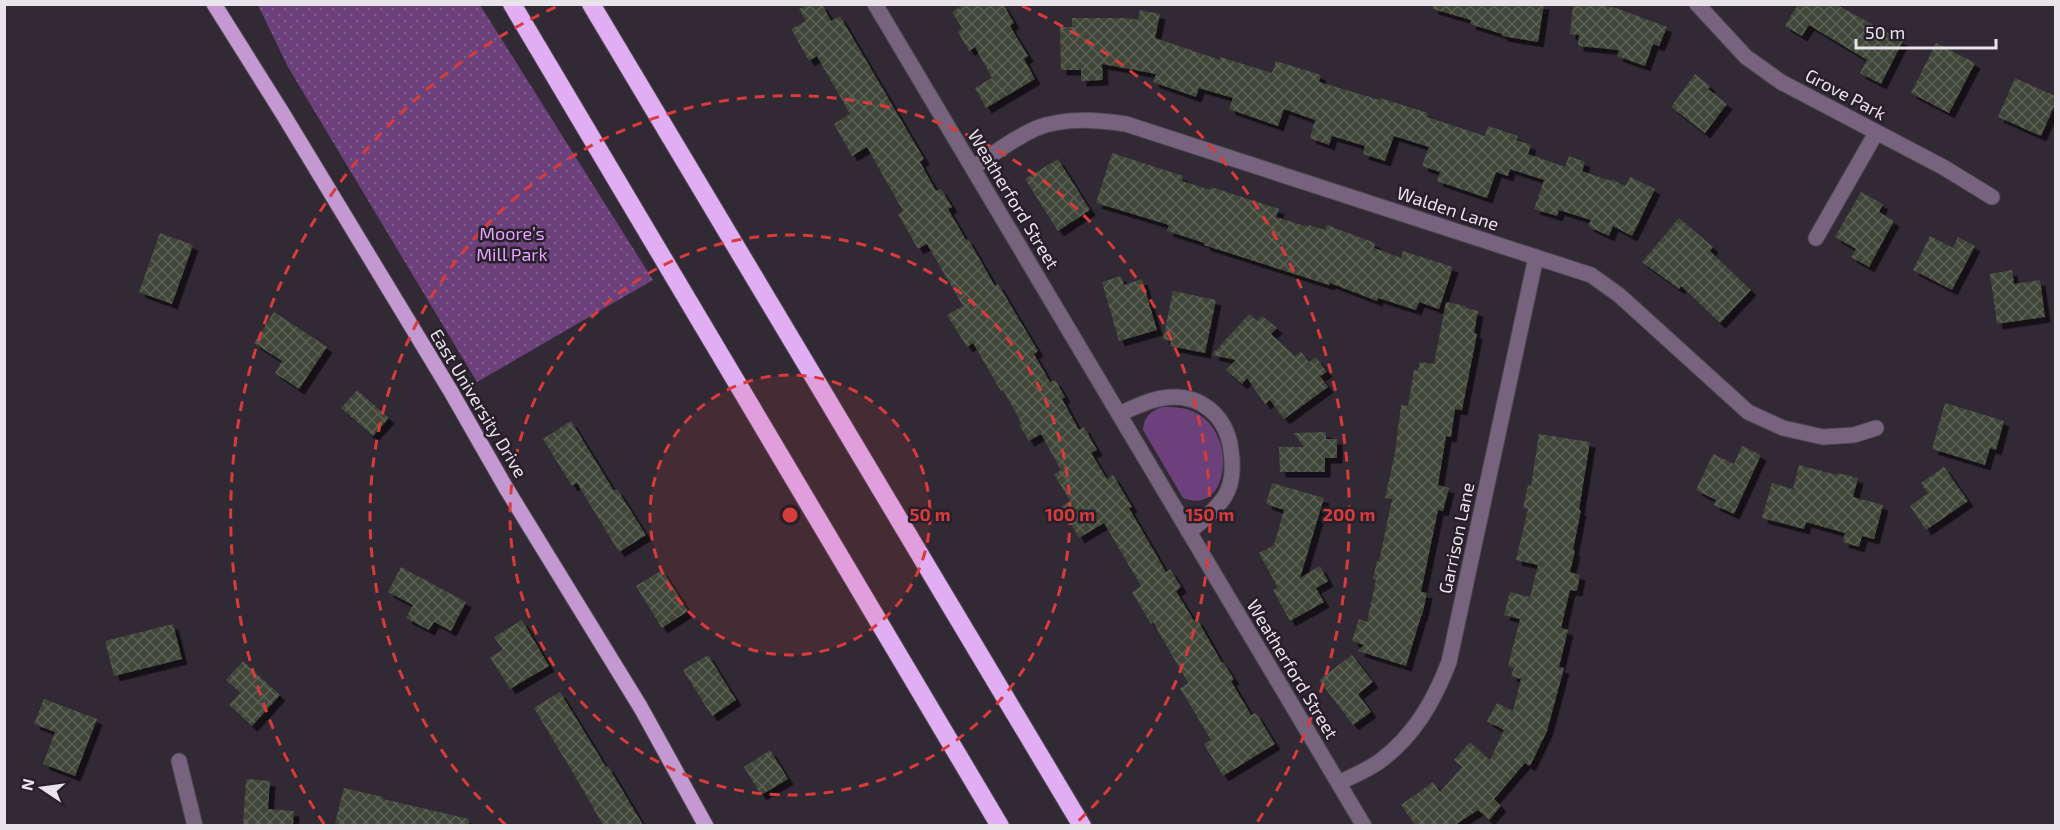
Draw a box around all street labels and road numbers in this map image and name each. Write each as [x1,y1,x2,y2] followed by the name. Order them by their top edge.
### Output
[1802,64,1890,124] street label: Grove Park
[964,125,1064,273] street label: Weatherford Street
[1394,181,1502,235] street label: Walden Lane
[426,325,532,481] street label: East University Drive
[1433,480,1479,596] street label: Garrison Lane
[1243,595,1343,743] street label: Weatherford Street

